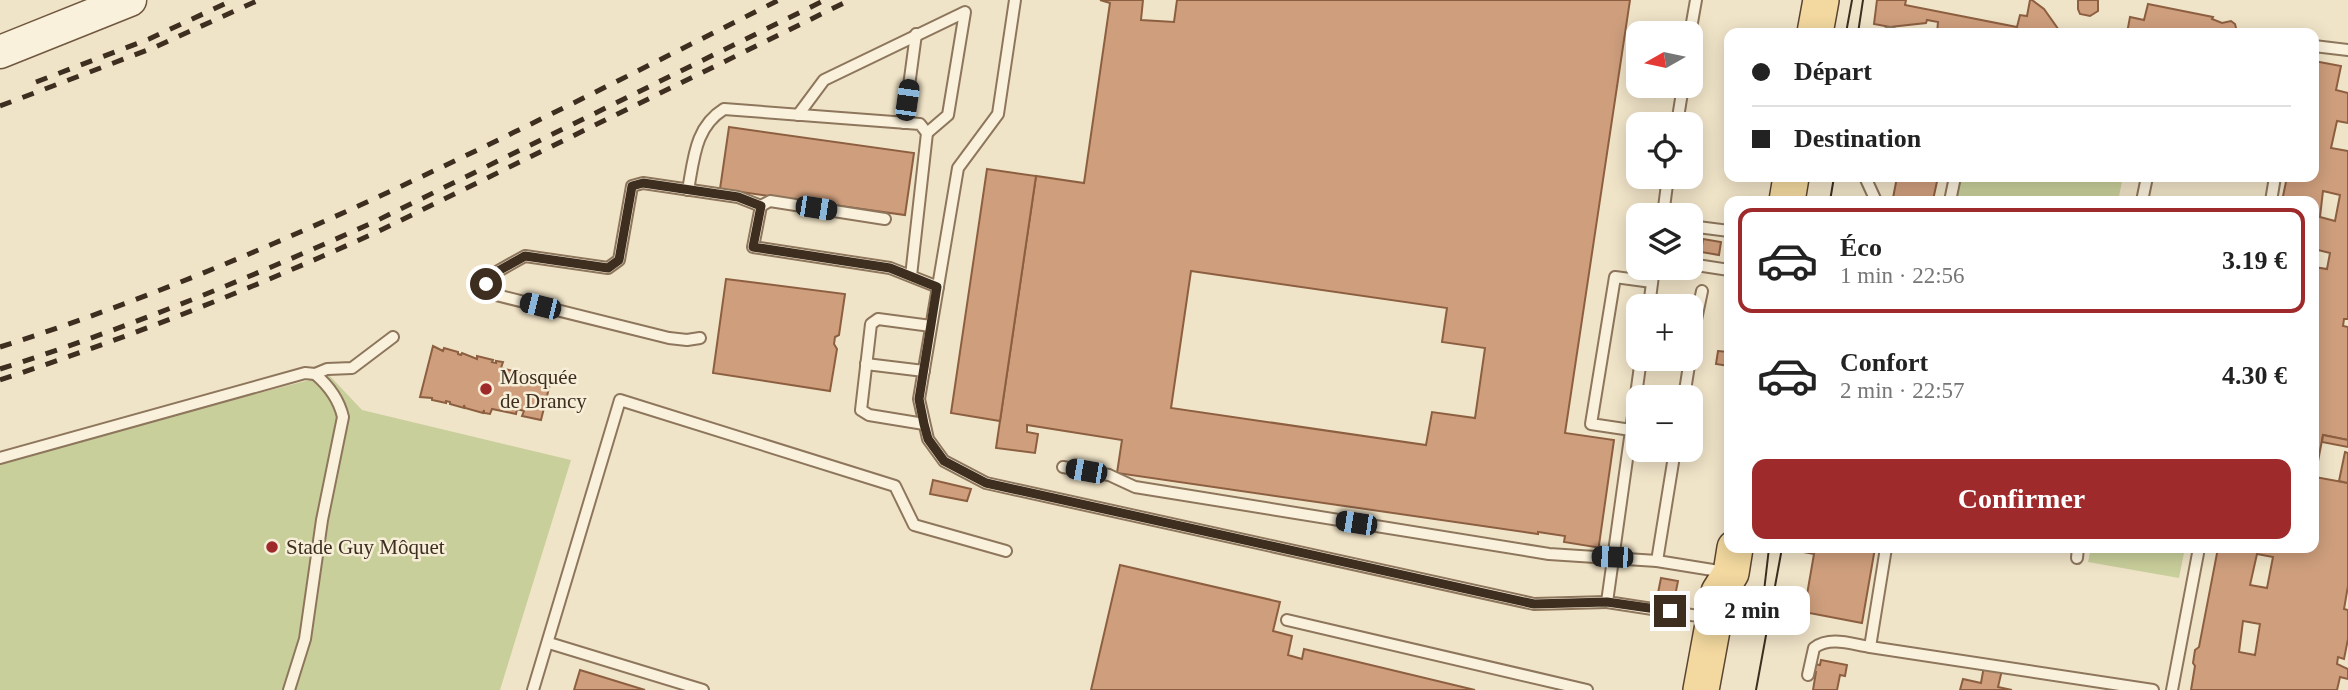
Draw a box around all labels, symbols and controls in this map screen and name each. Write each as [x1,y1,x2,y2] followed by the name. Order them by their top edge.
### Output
[1626,21,1703,98] north arrow
[1626,21,1703,462] map controls
[1794,57,1872,86] text: Départ
[894,78,921,122] car
[1626,112,1703,189] button: locate
[1794,124,1921,153] text: Destination
[794,194,839,222] car
[1626,203,1703,280] button: layers
[1756,229,1819,292] icon: car
[1840,233,1882,262] text: Éco
[2222,246,2287,275] text: 3.19 €
[1840,263,1965,288] text: 1 min · 22:56
[470,268,502,300] route start
[518,291,563,321] car
[1626,294,1703,371] button: +
[1756,344,1819,407] icon: car
[1840,348,1928,377] text: Confort
[2222,361,2287,390] text: 4.30 €
[500,365,587,413] place label: Mosquée de Drancy
[1840,378,1965,403] text: 2 min · 22:57
[478,381,494,397] marker: Mosquée de Drancy
[1626,385,1703,462] button: −
[1064,457,1109,485] car
[1752,459,2291,539] button: Confirmer
[1334,509,1379,537] car
[286,535,445,559] place label: Stade Guy Môquet
[264,539,280,555] marker: Stade Guy Môquet
[1591,546,1634,568] car
[1694,586,1810,636] callout: 2 min
[1654,595,1686,627] route end
[1724,598,1780,623] text: 2 min

